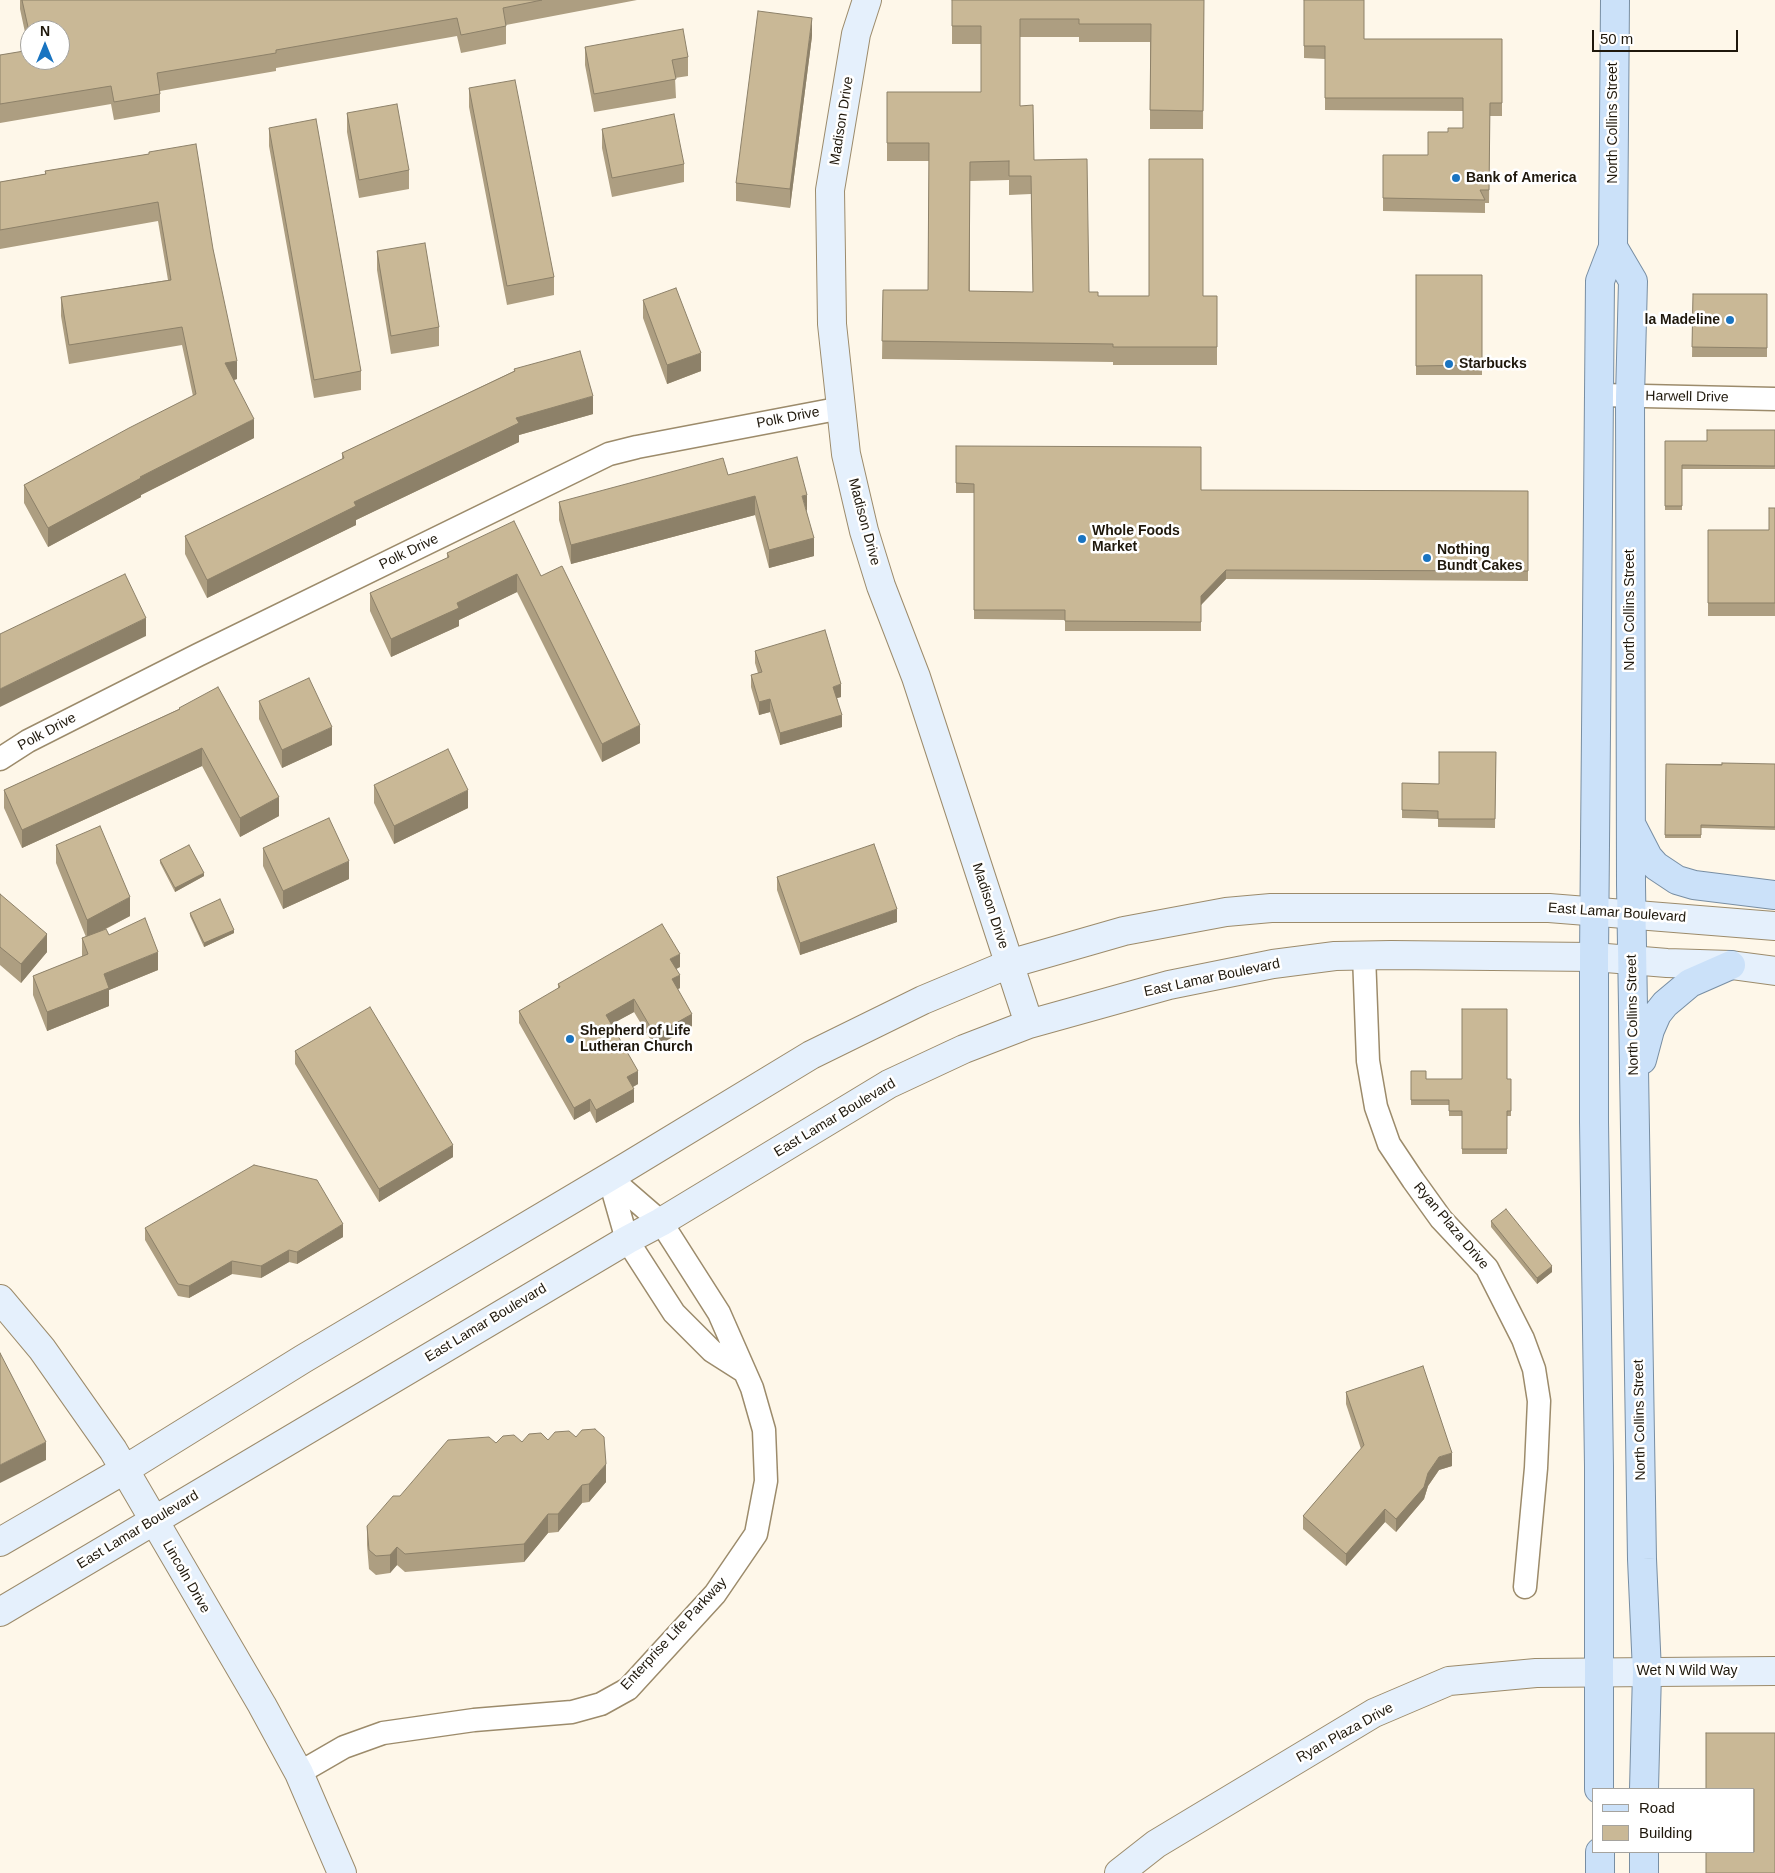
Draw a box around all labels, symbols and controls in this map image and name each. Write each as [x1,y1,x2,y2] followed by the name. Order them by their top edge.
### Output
[20,20,70,70] north arrow
[1595,20,1741,52] scale bar
[40,23,50,39] text: N
[1600,30,1633,47] text: 50 m
[1605,62,1621,184] street label: North Collins Street
[827,75,857,167] street label: Madison Drive
[1466,170,1576,186] place label: Bank of America
[1450,172,1462,184] marker: Bank of America
[1645,312,1720,328] place label: la Madeline
[1724,314,1736,326] marker: la Madeline
[1459,356,1527,372] place label: Starbucks
[1443,358,1455,370] marker: Starbucks
[1645,388,1729,406] street label: Harwell Drive
[755,404,821,432] street label: Polk Drive
[844,477,884,567] street label: Madison Drive
[1092,523,1180,556] place label: Whole Foods Market
[377,530,441,574] street label: Polk Drive
[1076,533,1088,545] marker: Whole Foods Market
[1437,542,1523,574] place label: Nothing Bundt Cakes
[1622,549,1638,671] street label: North Collins Street
[1421,552,1433,564] marker: Nothing Bundt Cakes
[15,710,79,754] street label: Polk Drive
[968,861,1012,951] street label: Madison Drive
[1547,900,1687,926] street label: East Lamar Boulevard
[1624,954,1642,1076] street label: North Collins Street
[1143,955,1281,1001] street label: East Lamar Boulevard
[580,1023,693,1056] place label: Shepherd of Life Lutheran Church
[564,1033,576,1045] marker: Shepherd of Life Lutheran Church
[771,1075,899,1161] street label: East Lamar Boulevard
[1410,1179,1492,1273] street label: Ryan Plaza Drive
[422,1280,550,1366] street label: East Lamar Boulevard
[1631,1359,1649,1481] street label: North Collins Street
[74,1487,202,1573] street label: East Lamar Boulevard
[158,1538,214,1616] street label: Lincoln Drive
[617,1574,731,1694] street label: Enterprise Life Parkway
[1636,1663,1738,1679] street label: Wet N Wild Way
[1294,1699,1396,1767] street label: Ryan Plaza Drive
[1592,1788,1755,1853] legend
[1639,1799,1675,1816] text: Road
[1639,1824,1692,1841] text: Building

